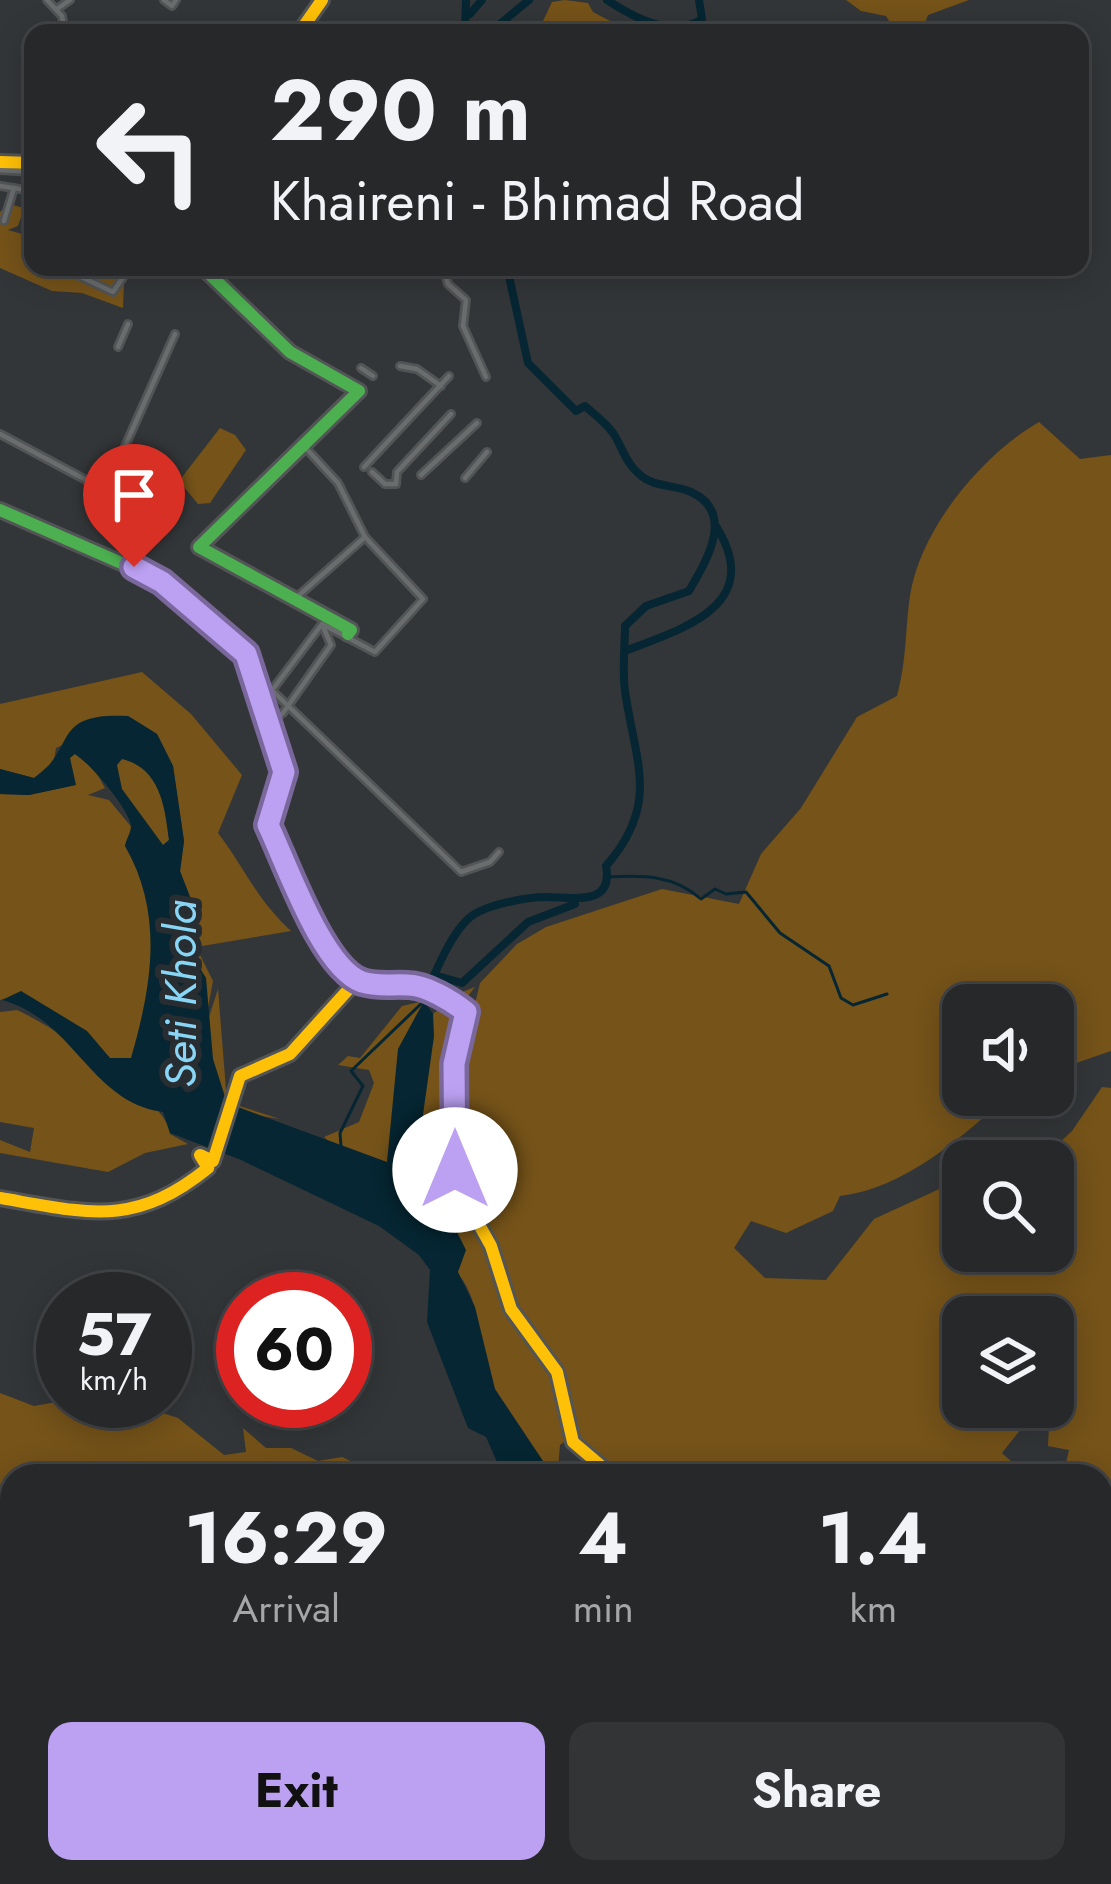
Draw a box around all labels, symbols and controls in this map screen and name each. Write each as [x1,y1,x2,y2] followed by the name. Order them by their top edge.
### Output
[270,50,531,172] text: 290 m
[72,72,228,228] icon: left
[270,162,805,240] text: Khaireni - Bhimad Road
[83,444,185,567] pin
[101,462,167,528] icon: arrive
[148,900,213,1088] water label: Seti Khola
[942,984,1074,1428] map controls
[942,984,1074,1116] button: sound
[392,1107,518,1233] position arrow
[942,1140,1074,1272] button: search
[216,1272,372,1428] speed limit sign: 60
[77,1291,151,1378] text: 57
[942,1296,1074,1428] button: layers
[80,1358,148,1401] text: km/h
[185,1486,388,1590] text: 16:29
[578,1486,628,1590] text: 4
[818,1486,928,1590] text: 1.4
[233,1580,340,1637] text: Arrival
[573,1580,634,1637] text: min
[850,1580,897,1637] text: km
[48,1722,545,1860] button: Exit
[569,1722,1065,1860] button: Share

